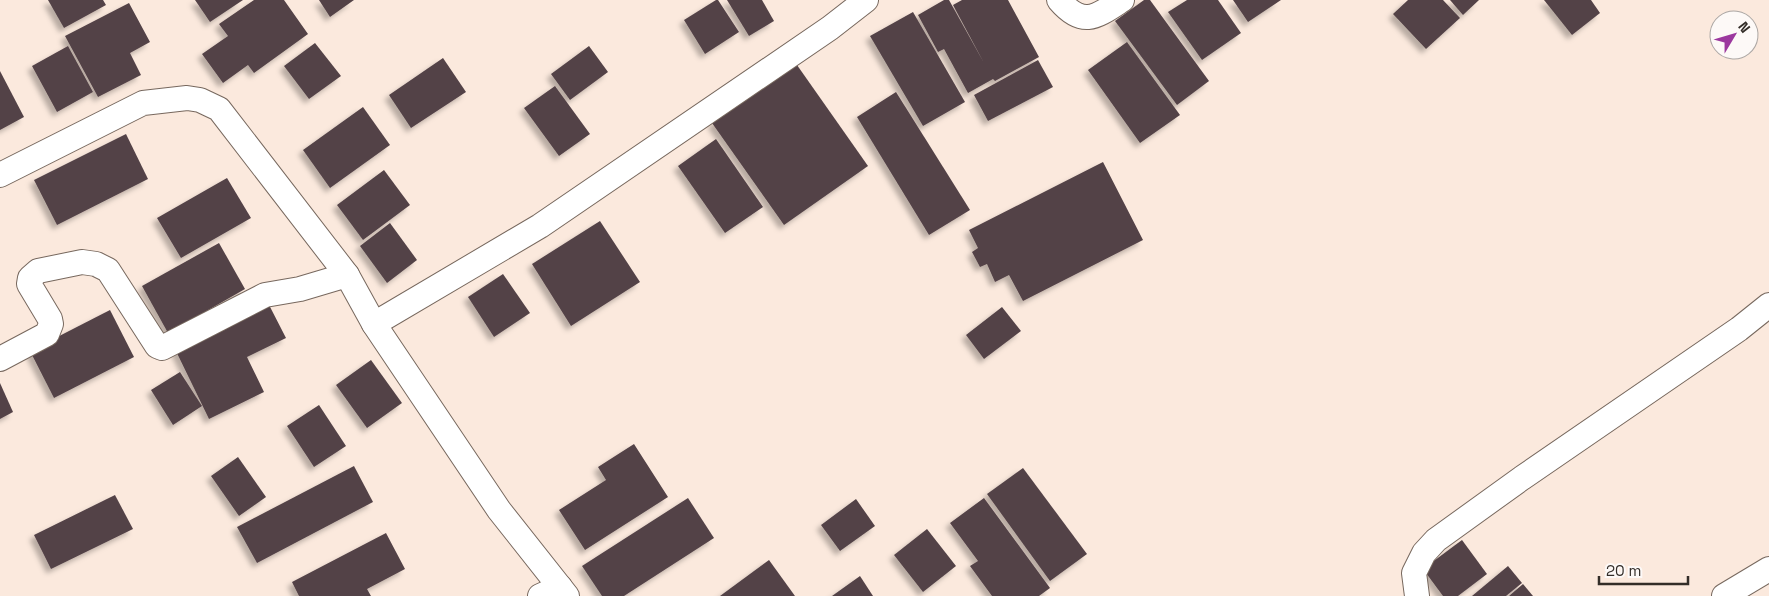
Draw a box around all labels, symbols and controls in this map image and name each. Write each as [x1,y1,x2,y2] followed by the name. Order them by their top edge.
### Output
[1709,10,1759,60] north arrow
[1734,18,1754,36] text: N
[1599,554,1688,586] scale bar
[1606,561,1641,580] text: 20 m

